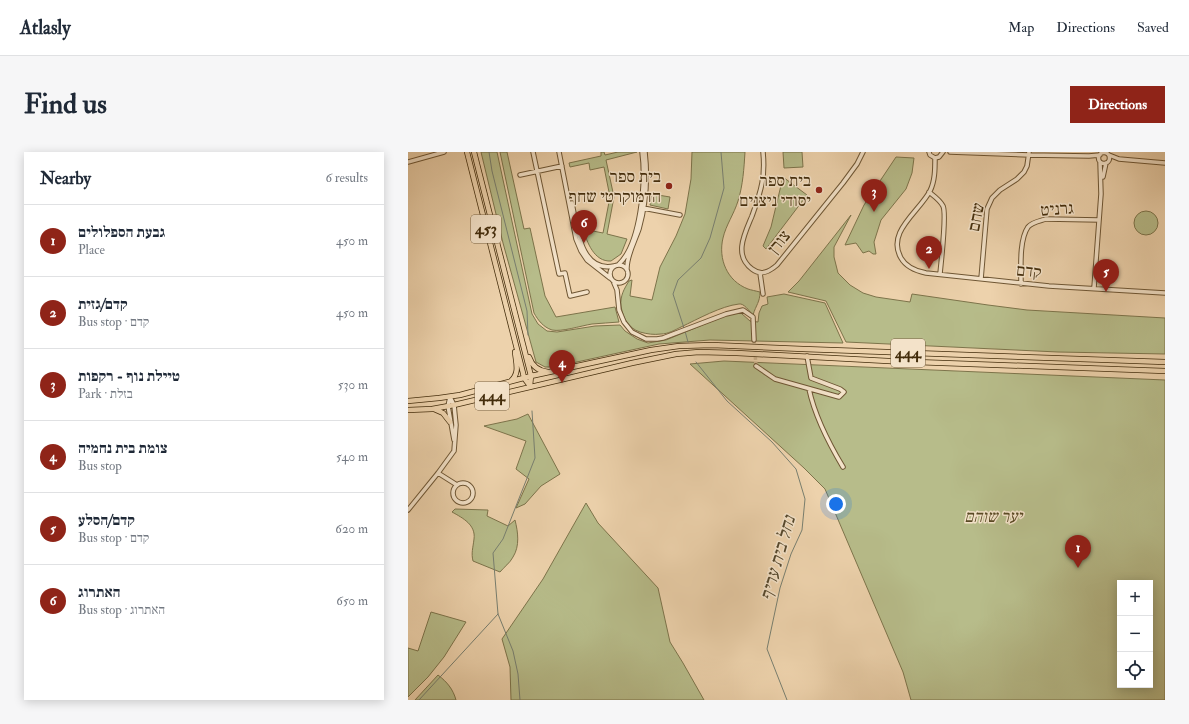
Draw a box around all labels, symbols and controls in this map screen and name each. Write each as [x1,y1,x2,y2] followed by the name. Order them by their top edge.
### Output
[20,16,71,40] text: Atlasly
[1008,19,1034,36] text: Map
[1056,19,1115,36] text: Directions
[1137,19,1169,36] text: Saved
[1070,86,1165,123] button: Directions
[24,87,107,122] text: Find us
[569,166,661,207] place label: בית ספר הדמוקרטי שחף
[40,168,91,189] text: Nearby
[325,170,368,186] text: 6 results
[739,170,811,211] place label: בית ספר יסודי ניצנים
[861,179,887,212] pin: 3
[664,181,674,191] marker: בית ספר הדמוקרטי שחף
[814,185,824,195] marker: בית ספר יסודי ניצנים
[1040,197,1074,221] street label: גרניט
[963,201,989,233] street label: שחם
[571,210,597,243] pin: 6
[471,215,501,243] road number: 453
[78,223,165,242] text: גבעת הספלולים
[763,226,795,258] street label: צורן
[51,233,55,249] text: 1
[336,233,368,249] text: 450 m
[916,236,942,269] pin: 2
[78,242,105,258] text: Place
[1015,259,1043,283] street label: קדם
[1093,259,1119,292] pin: 5
[78,295,128,314] text: קדם/גזית
[50,305,56,321] text: 2
[336,305,368,321] text: 450 m
[78,314,149,330] text: Bus stop · קדם
[891,339,925,367] road number: 444
[549,350,575,383] pin: 4
[78,367,180,386] text: טיילת נוף - רקפות
[51,377,56,393] text: 3
[338,377,368,393] text: 530 m
[475,382,509,410] road number: 444
[78,386,133,402] text: Park · בזלת
[78,439,168,458] text: צומת בית נחמיה
[49,449,57,465] text: 4
[336,449,368,465] text: 540 m
[78,458,122,474] text: Bus stop
[826,494,846,514] your location
[964,506,1024,527] park label: יער שוהם
[78,511,135,530] text: קדם/הסלע
[755,511,802,603] water label: נחל בית עריף
[50,521,56,537] text: 5
[335,521,368,537] text: 620 m
[78,530,149,546] text: Bus stop · קדם
[1065,535,1091,568] pin: 1
[1117,580,1153,688] map controls
[1117,580,1153,616] button: +
[78,583,121,602] text: האתרוג
[50,593,56,609] text: 6
[336,593,368,609] text: 650 m
[78,602,165,618] text: Bus stop · האתרוג
[1117,616,1153,652] button: −
[1117,652,1153,688] button: locate

